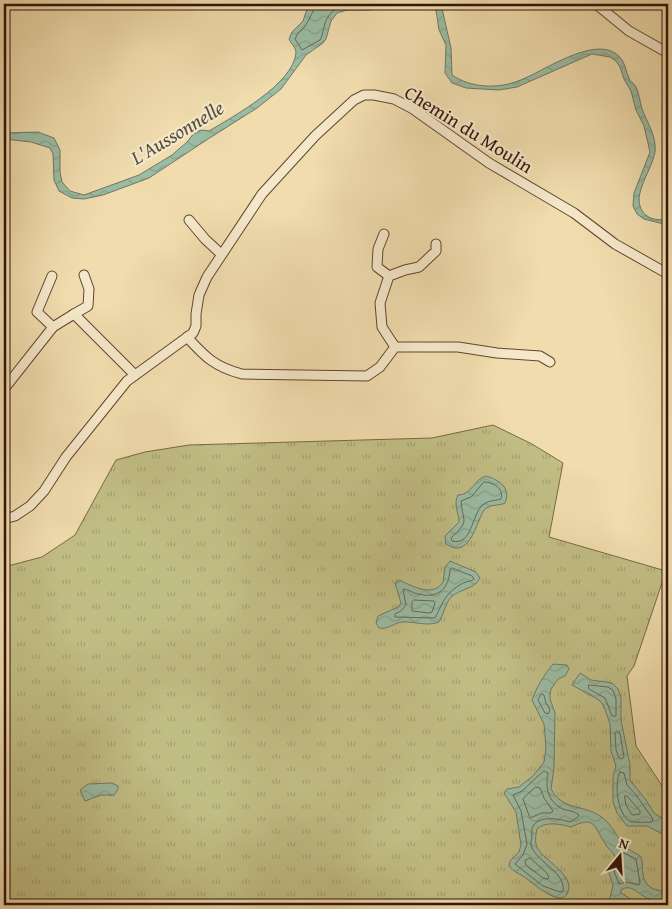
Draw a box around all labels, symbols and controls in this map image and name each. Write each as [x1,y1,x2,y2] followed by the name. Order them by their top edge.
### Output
[399,78,539,180] street label: Chemin du Moulin
[124,93,229,172] water label: L'Aussonnelle
[594,832,644,882] north arrow
[616,833,632,855] text: N

